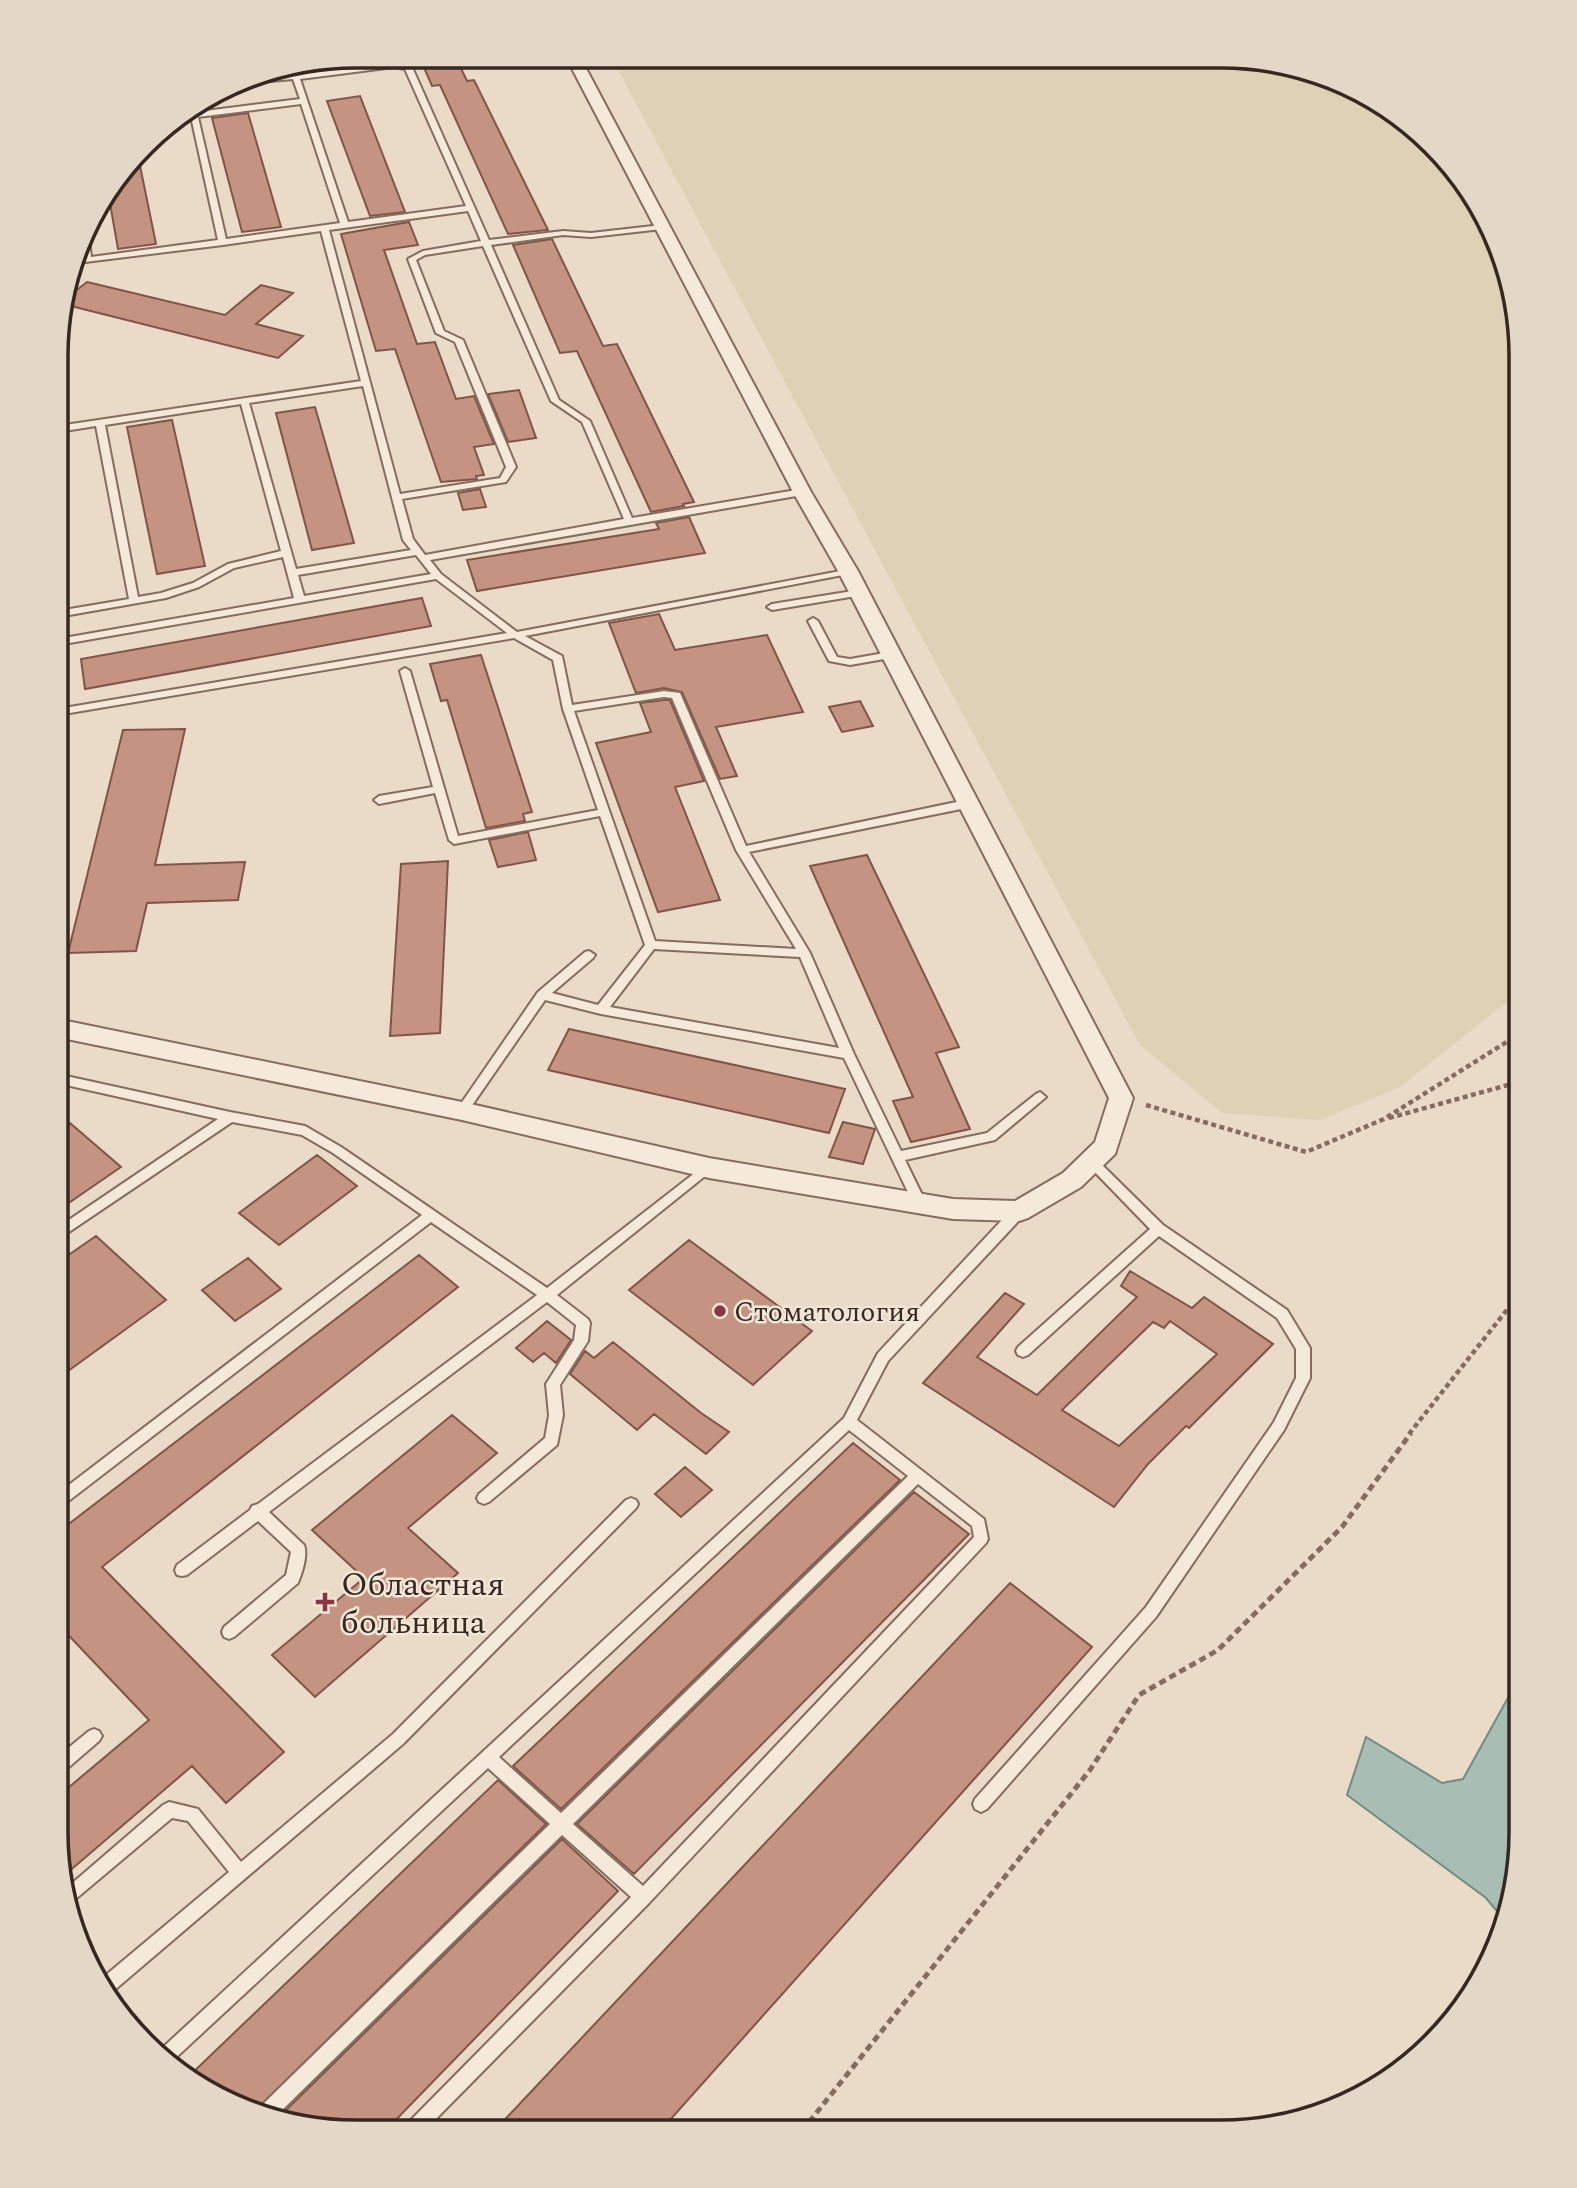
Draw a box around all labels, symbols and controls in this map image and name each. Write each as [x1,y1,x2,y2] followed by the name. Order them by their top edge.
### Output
[734,1291,920,1334] place label: Стоматология
[712,1303,728,1319] marker: Стоматология
[341,1560,505,1648] place label: Областная больница
[315,1592,335,1612] marker: Областная больница

